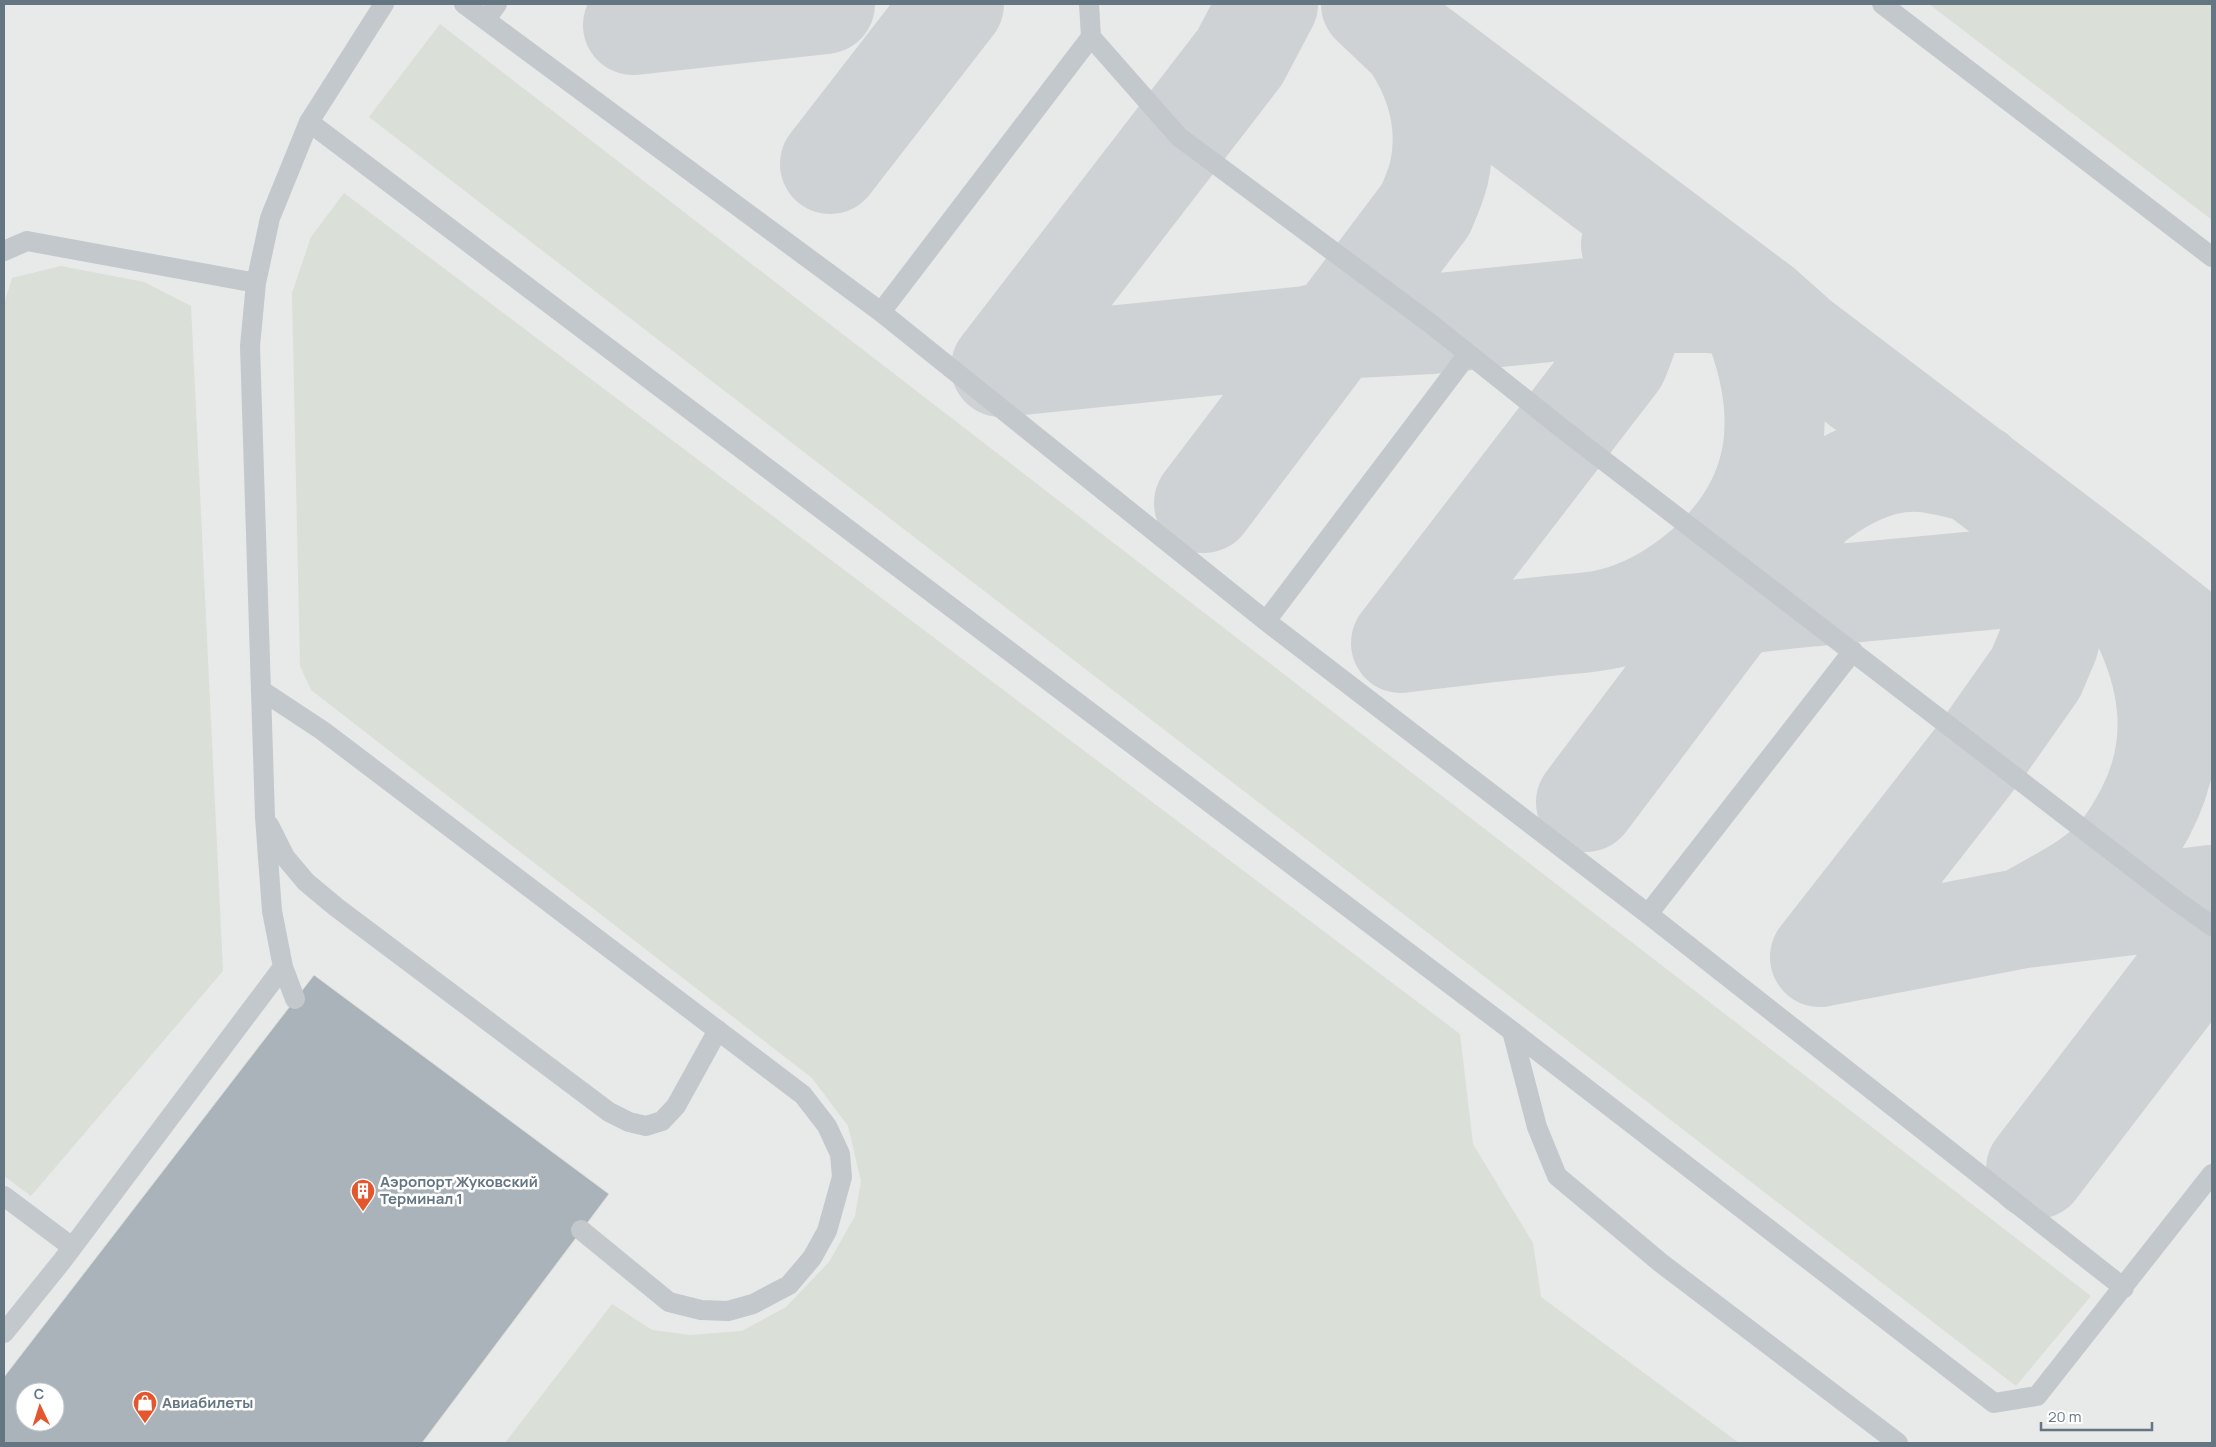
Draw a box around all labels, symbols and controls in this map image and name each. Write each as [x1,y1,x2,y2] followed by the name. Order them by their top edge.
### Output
[380,1171,538,1209] place label: Аэропорт Жуковский Терминал 1
[350,1178,376,1212] building icon: Аэропорт Жуковский Терминал 1
[15,1382,65,1432] north arrow
[33,1384,45,1403] text: С
[132,1390,158,1424] shop icon: Авиабилеты
[162,1392,253,1413] place label: Авиабилеты
[2041,1400,2152,1432] scale bar
[2048,1406,2081,1427] text: 20 m

